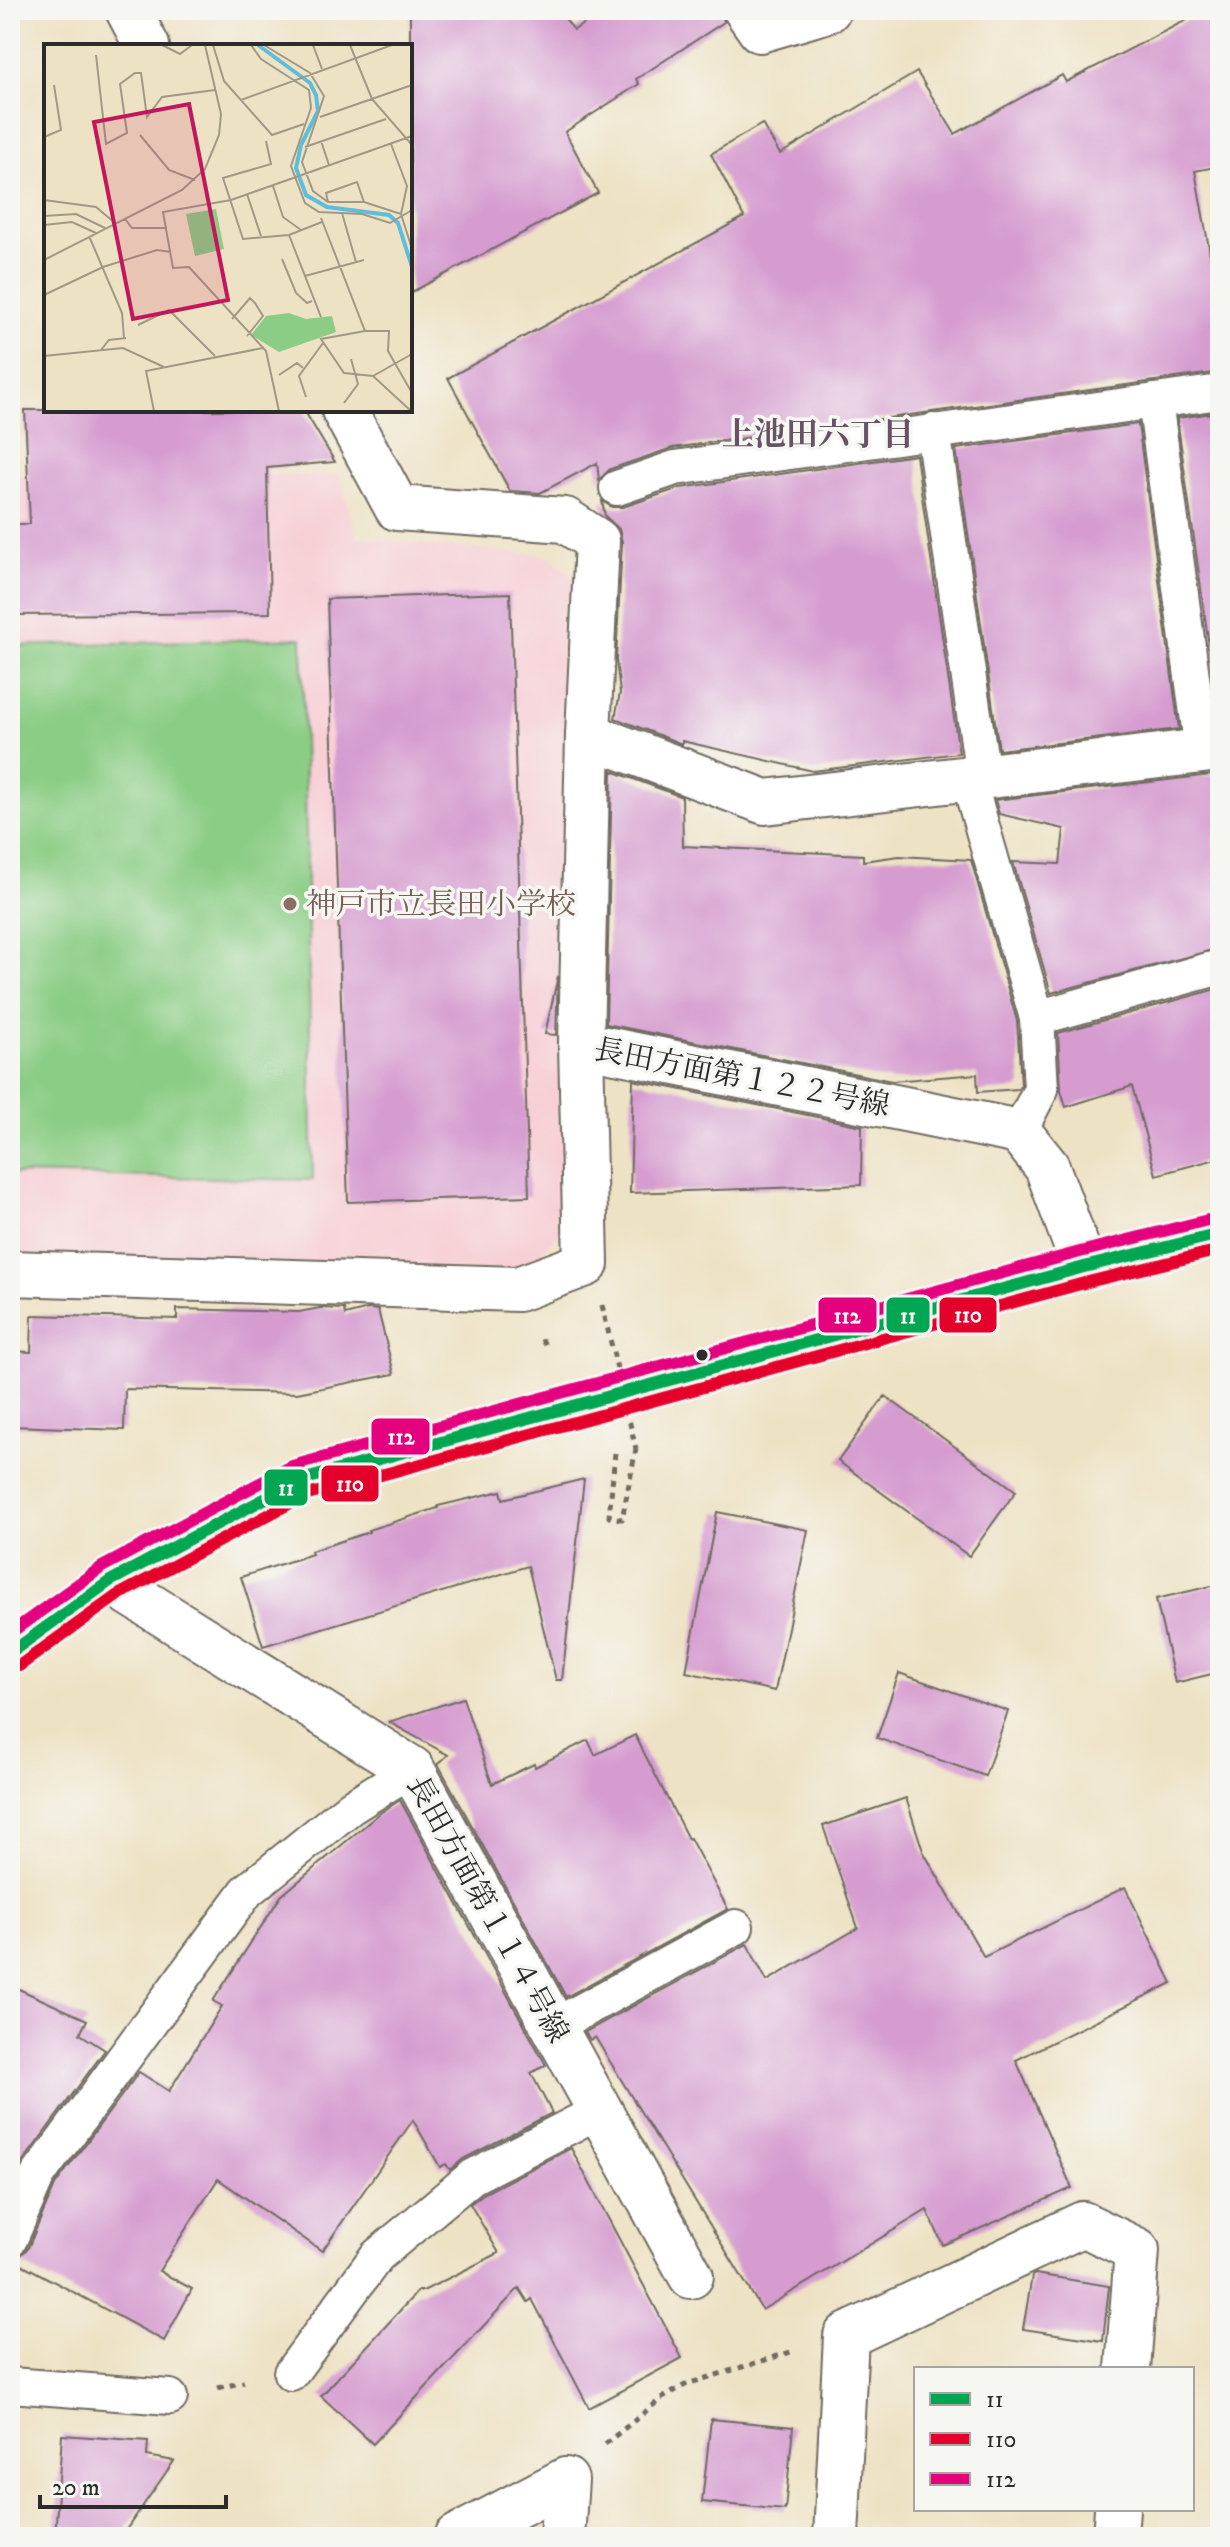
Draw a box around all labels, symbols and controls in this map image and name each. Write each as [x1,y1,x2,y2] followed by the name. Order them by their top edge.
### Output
[44,44,412,412] inset map
[722,416,914,456] district label: 上池田六丁目
[306,887,576,924] place label: 神戸市立長田小学校
[281,895,299,913] marker: 神戸市立長田小学校
[591,1032,892,1125] street label: 長田方面第１２２号線
[817,1296,878,1334] line badge: 112
[885,1296,931,1334] line badge: 11
[938,1296,998,1334] line badge: 110
[954,1302,982,1329] text: 110
[834,1303,862,1330] text: 112
[900,1303,916,1330] text: 11
[694,1347,710,1363] unlabelled marker
[370,1417,431,1456] line badge: 112
[388,1424,416,1451] text: 112
[320,1464,380,1503] line badge: 110
[263,1468,309,1507] line badge: 11
[336,1471,364,1498] text: 110
[278,1475,294,1502] text: 11
[398,1770,576,2050] street label: 長田方面第１１４号線
[914,2367,1194,2511] legend
[986,2385,1004,2415] text: 11
[986,2425,1016,2455] text: 110
[40,2459,226,2509] scale bar
[986,2465,1016,2495] text: 112
[52,2473,100,2503] text: 20 m

